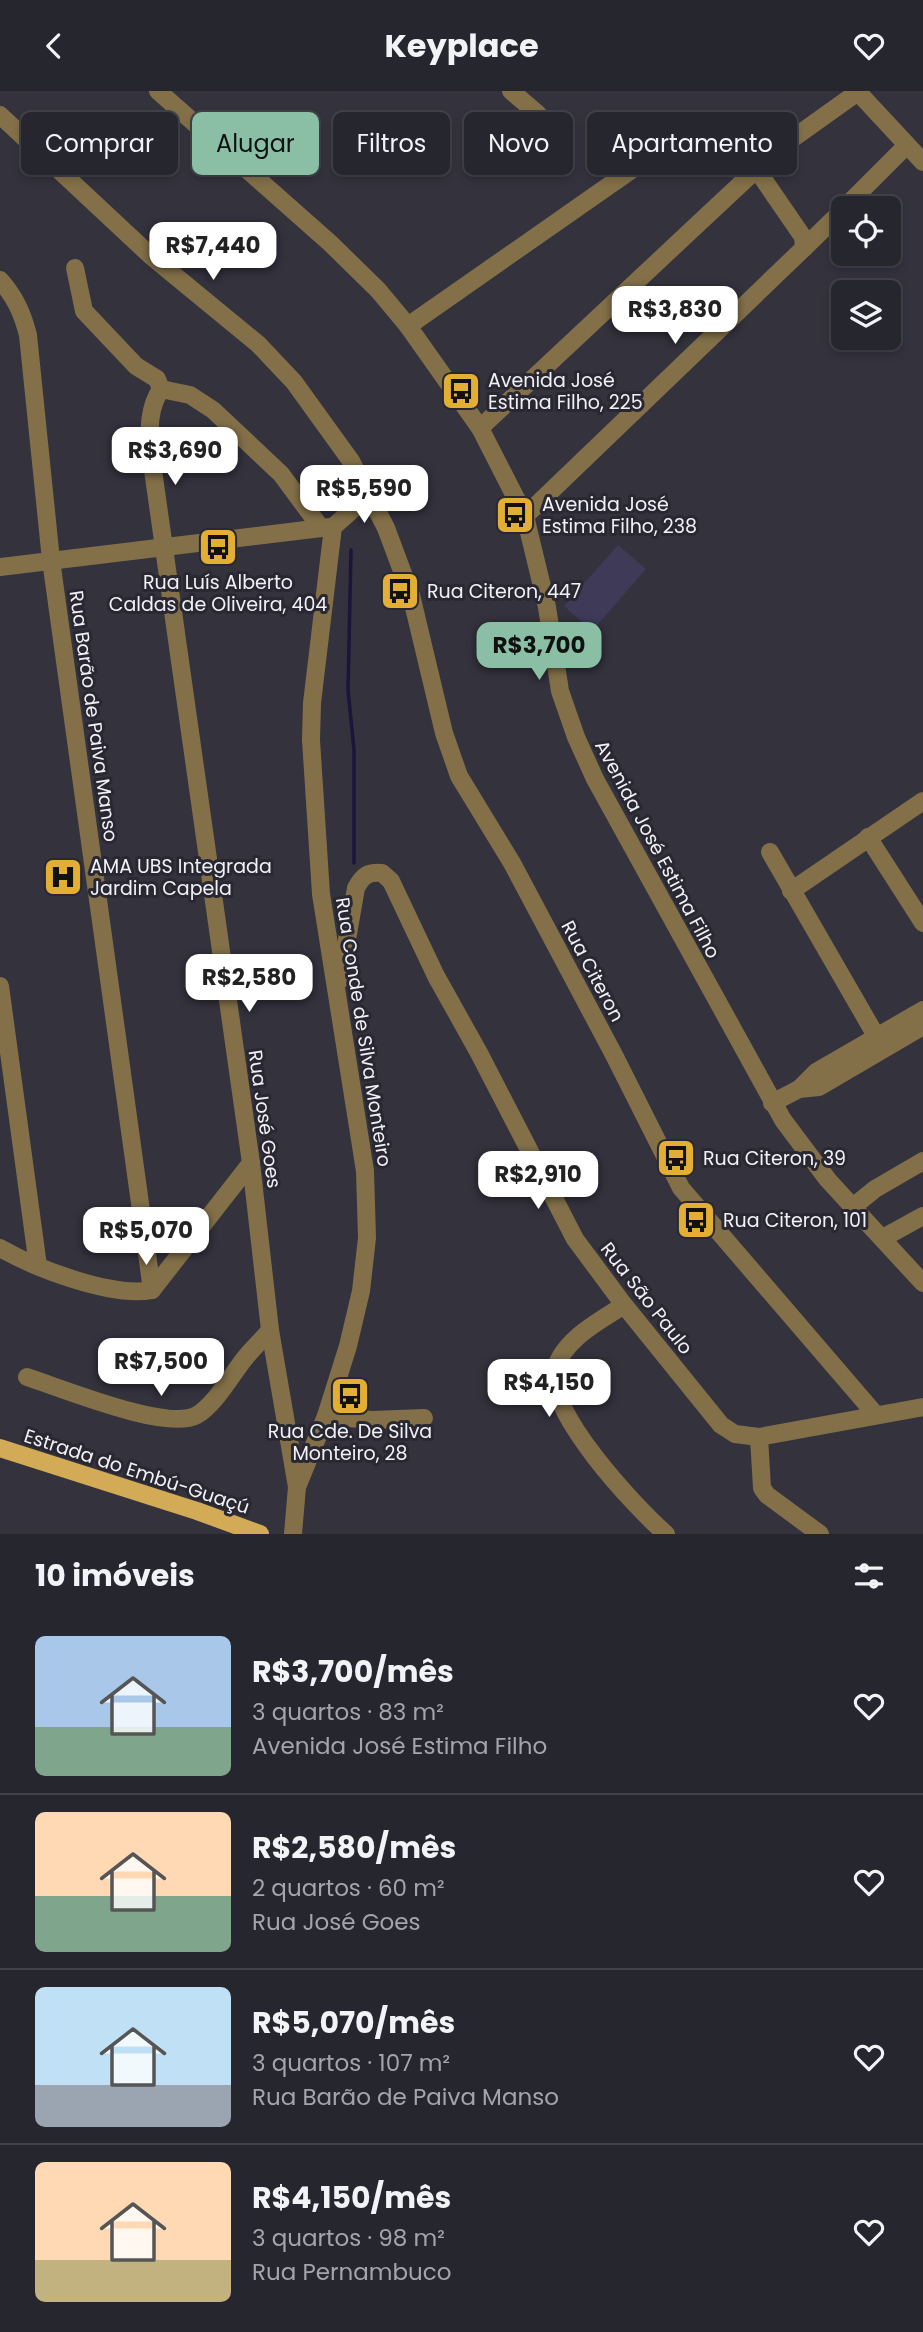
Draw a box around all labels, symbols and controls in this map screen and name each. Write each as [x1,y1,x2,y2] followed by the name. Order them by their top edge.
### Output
[384,23,539,68] text: Keyplace
[35,27,73,65] icon: back
[850,27,888,65] icon: heart
[21,112,178,175] chip: Comprar
[192,112,319,175] chip: Alugar
[333,112,450,175] chip: Filtros
[464,112,573,175] chip: Novo
[587,112,797,175] chip: Apartamento
[831,196,901,350] map controls
[831,196,901,266] button: locate
[148,223,278,282] pin: R$7,440
[165,229,261,261] text: R$7,440
[831,280,901,350] button: layers
[610,287,740,346] pin: R$3,830
[628,293,722,325] text: R$3,830
[488,367,643,416] place label: Avenida José Estima Filho, 225
[440,370,482,412] bus stop icon: Avenida José Estima Filho, 225
[110,427,240,487] pin: R$3,690
[128,434,222,466] text: R$3,690
[299,465,429,525] pin: R$5,590
[316,472,412,504] text: R$5,590
[542,491,697,540] place label: Avenida José Estima Filho, 238
[494,494,536,536] bus stop icon: Avenida José Estima Filho, 238
[197,526,239,568] bus stop icon: Rua Luís Alberto Caldas de Oliveira, 404
[109,569,327,618] place label: Rua Luís Alberto Caldas de Oliveira, 404
[379,570,421,612] bus stop icon: Rua Citeron, 447
[427,578,581,605] place label: Rua Citeron, 447
[62,589,125,843] street label: Rua Barão de Paiva Manso
[474,623,604,682] pin: R$3,700
[493,629,585,661] text: R$3,700
[588,735,727,963] street label: Avenida José Estima Filho
[90,853,272,902] place label: AMA UBS Integrada Jardim Capela
[42,856,84,898] hospital icon: AMA UBS Integrada Jardim Capela
[329,895,398,1169] street label: Rua Conde de Silva Monteiro
[555,916,631,1027] street label: Rua Citeron
[184,955,314,1014] pin: R$2,580
[202,961,296,993] text: R$2,580
[241,1048,288,1190] street label: Rua José Goes
[655,1137,697,1179] bus stop icon: Rua Citeron, 39
[703,1145,846,1172] place label: Rua Citeron, 39
[473,1151,603,1211] pin: R$2,910
[494,1158,582,1190] text: R$2,910
[675,1199,717,1241] bus stop icon: Rua Citeron, 101
[81,1207,211,1267] pin: R$5,070
[723,1207,867,1234] place label: Rua Citeron, 101
[99,1214,193,1246] text: R$5,070
[594,1237,699,1360] street label: Rua São Paulo
[96,1339,226,1398] pin: R$7,500
[114,1345,208,1377] text: R$7,500
[484,1359,614,1419] pin: R$4,150
[504,1366,594,1398] text: R$4,150
[329,1375,371,1417] bus stop icon: Rua Cde. De Silva Monteiro, 28
[268,1418,432,1467] place label: Rua Cde. De Silva Monteiro, 28
[21,1422,253,1521] street label: Estrada do Embú-Guaçú
[35,1554,195,1597] text: 10 imóveis
[850,1557,888,1595] icon: filters
[252,1650,454,1693] text: R$3,700/mês
[91,1664,175,1748] icon: home
[850,1687,888,1725] icon: heart
[252,1696,444,1728] text: 3 quartos · 83 m²
[252,1730,547,1762] text: Avenida José Estima Filho
[252,1826,456,1869] text: R$2,580/mês
[91,1840,175,1924] icon: home
[850,1863,888,1901] icon: heart
[252,1872,445,1904] text: 2 quartos · 60 m²
[252,1906,421,1938] text: Rua José Goes
[252,2001,455,2044] text: R$5,070/mês
[91,2015,175,2099] icon: home
[850,2038,888,2076] icon: heart
[252,2047,450,2079] text: 3 quartos · 107 m²
[252,2081,559,2113] text: Rua Barão de Paiva Manso
[252,2176,451,2219] text: R$4,150/mês
[91,2190,175,2274] icon: home
[850,2213,888,2251] icon: heart
[252,2222,445,2254] text: 3 quartos · 98 m²
[252,2256,451,2288] text: Rua Pernambuco

